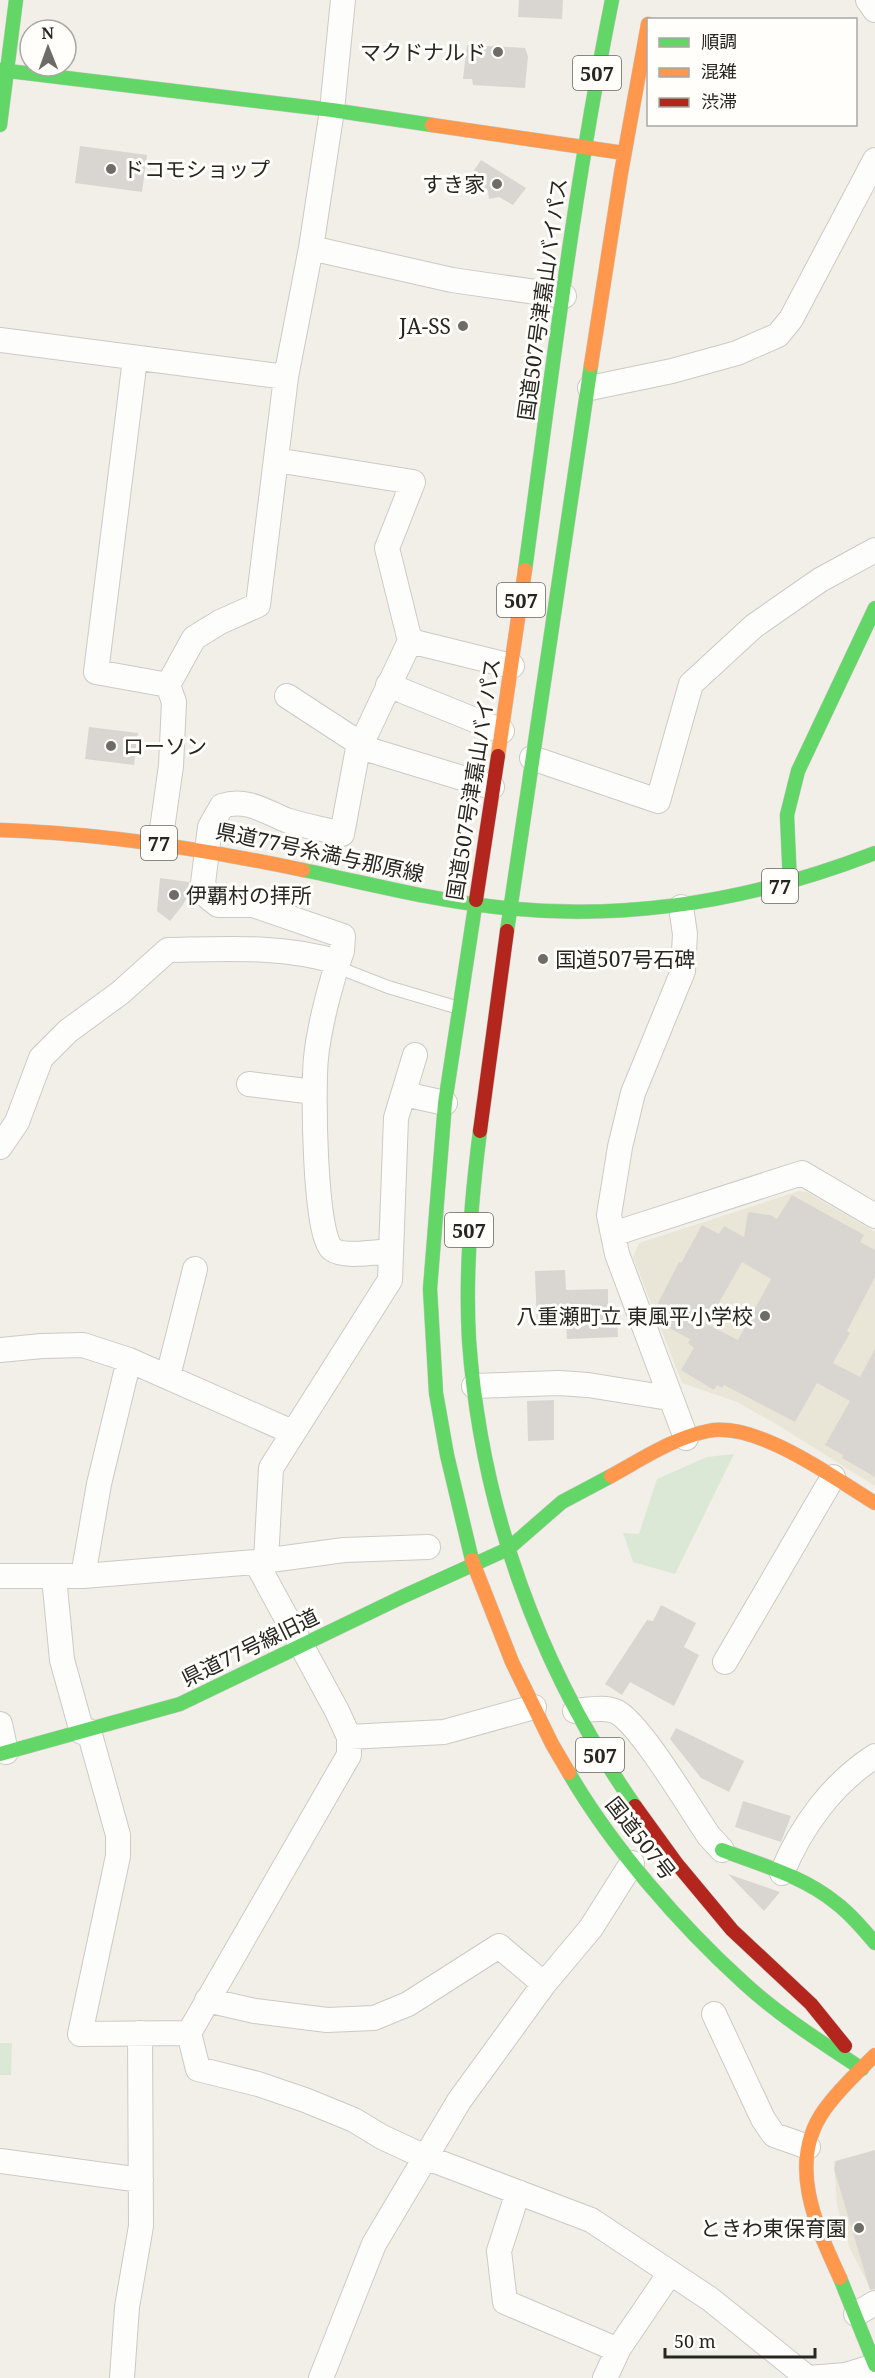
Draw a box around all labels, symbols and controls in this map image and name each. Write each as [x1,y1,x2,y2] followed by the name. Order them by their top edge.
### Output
[18,18,78,78] north arrow
[647,18,857,126] legend
[41,22,55,44] text: N
[701,29,737,53] text: 順調
[360,38,486,66] place label: マクドナルド
[491,45,505,59] marker: マクドナルド
[573,56,621,90] road number: 507
[701,59,737,83] text: 混雑
[701,89,737,113] text: 渋滞
[123,155,270,183] place label: ドコモショップ
[104,162,118,176] marker: ドコモショップ
[422,170,485,198] place label: すき家
[511,176,573,422] street label: 国道507号津嘉山バイパス
[490,177,504,191] marker: すき家
[398,312,451,340] place label: JA-SS
[456,319,470,333] marker: JA-SS
[497,583,545,617] road number: 507
[440,656,506,902] street label: 国道507号津嘉山バイパス
[123,732,207,760] place label: ローソン
[104,739,118,753] marker: ローソン
[213,816,427,888] street label: 県道77号糸満与那原線
[141,826,177,860] road number: 77
[762,869,798,903] road number: 77
[186,881,312,909] place label: 伊覇村の拝所
[167,888,181,902] marker: 伊覇村の拝所
[555,945,695,973] place label: 国道507号石碑
[536,952,550,966] marker: 国道507号石碑
[445,1213,493,1247] road number: 507
[517,1302,753,1330] place label: 八重瀬町立 東風平小学校
[758,1309,772,1323] marker: 八重瀬町立 東風平小学校
[177,1602,323,1692] street label: 県道77号線旧道
[576,1738,624,1772] road number: 507
[600,1791,682,1885] street label: 国道507号
[700,2214,847,2242] place label: ときわ東保育園
[852,2221,866,2235] marker: ときわ東保育園
[665,2321,815,2359] scale bar
[674,2329,716,2353] text: 50 m

